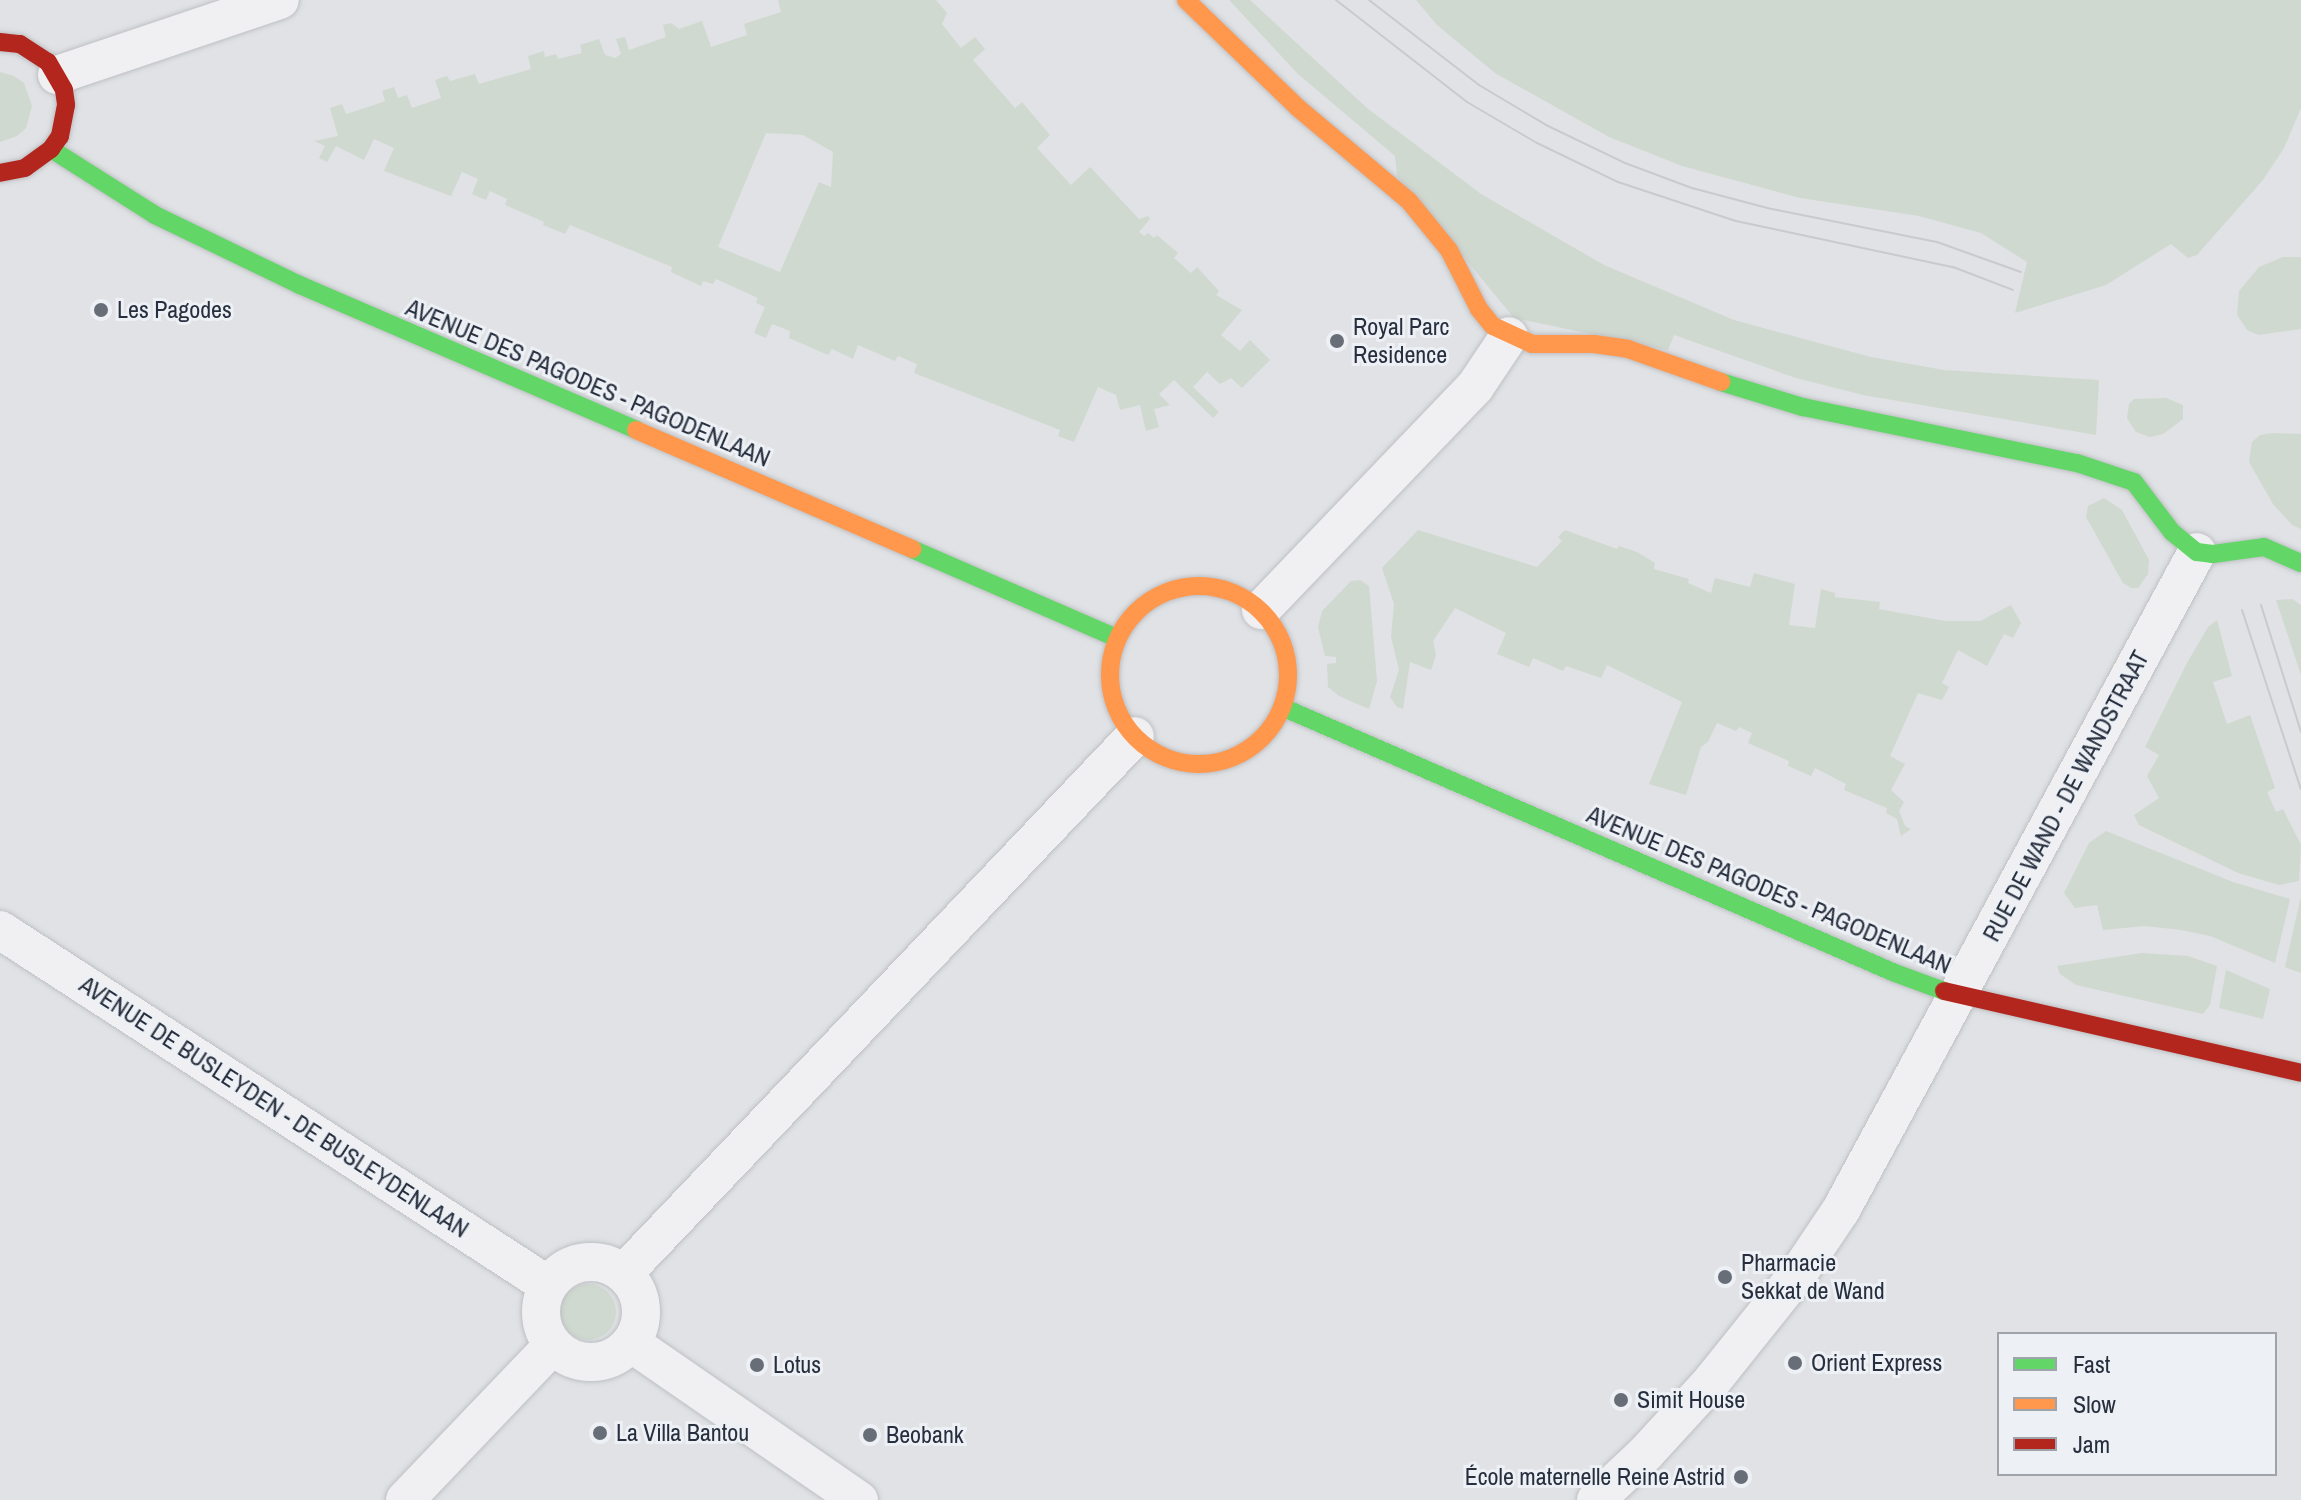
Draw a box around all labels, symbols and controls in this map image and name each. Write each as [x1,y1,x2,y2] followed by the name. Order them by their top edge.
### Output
[402,293,774,473] street label: AVENUE DES PAGODES - PAGODENLAAN
[117,296,232,324] place label: Les Pagodes
[92,301,110,319] marker: Les Pagodes
[1353,313,1449,369] place label: Royal Parc Residence
[1328,332,1346,350] marker: Royal Parc Residence
[1977,646,2155,946] street label: RUE DE WAND - DE WANDSTRAAT
[1583,800,1955,980] street label: AVENUE DES PAGODES - PAGODENLAAN
[74,970,474,1244] street label: AVENUE DE BUSLEYDEN - DE BUSLEYDENLAAN
[1741,1249,1885,1305] place label: Pharmacie Sekkat de Wand
[1716,1268,1734,1286] marker: Pharmacie Sekkat de Wand
[1997,1332,2277,1476] legend
[2073,1348,2110,1380] text: Fast
[1811,1349,1942,1377] place label: Orient Express
[773,1351,821,1379] place label: Lotus
[1786,1354,1804,1372] marker: Orient Express
[748,1356,766,1374] marker: Lotus
[1637,1386,1745,1414] place label: Simit House
[2073,1388,2116,1420] text: Slow
[1612,1391,1630,1409] marker: Simit House
[616,1419,749,1447] place label: La Villa Bantou
[886,1421,964,1449] place label: Beobank
[591,1424,609,1442] marker: La Villa Bantou
[861,1426,879,1444] marker: Beobank
[2073,1428,2110,1460] text: Jam
[1464,1463,1725,1491] place label: École maternelle Reine Astrid
[1732,1468,1750,1486] marker: École maternelle Reine Astrid

